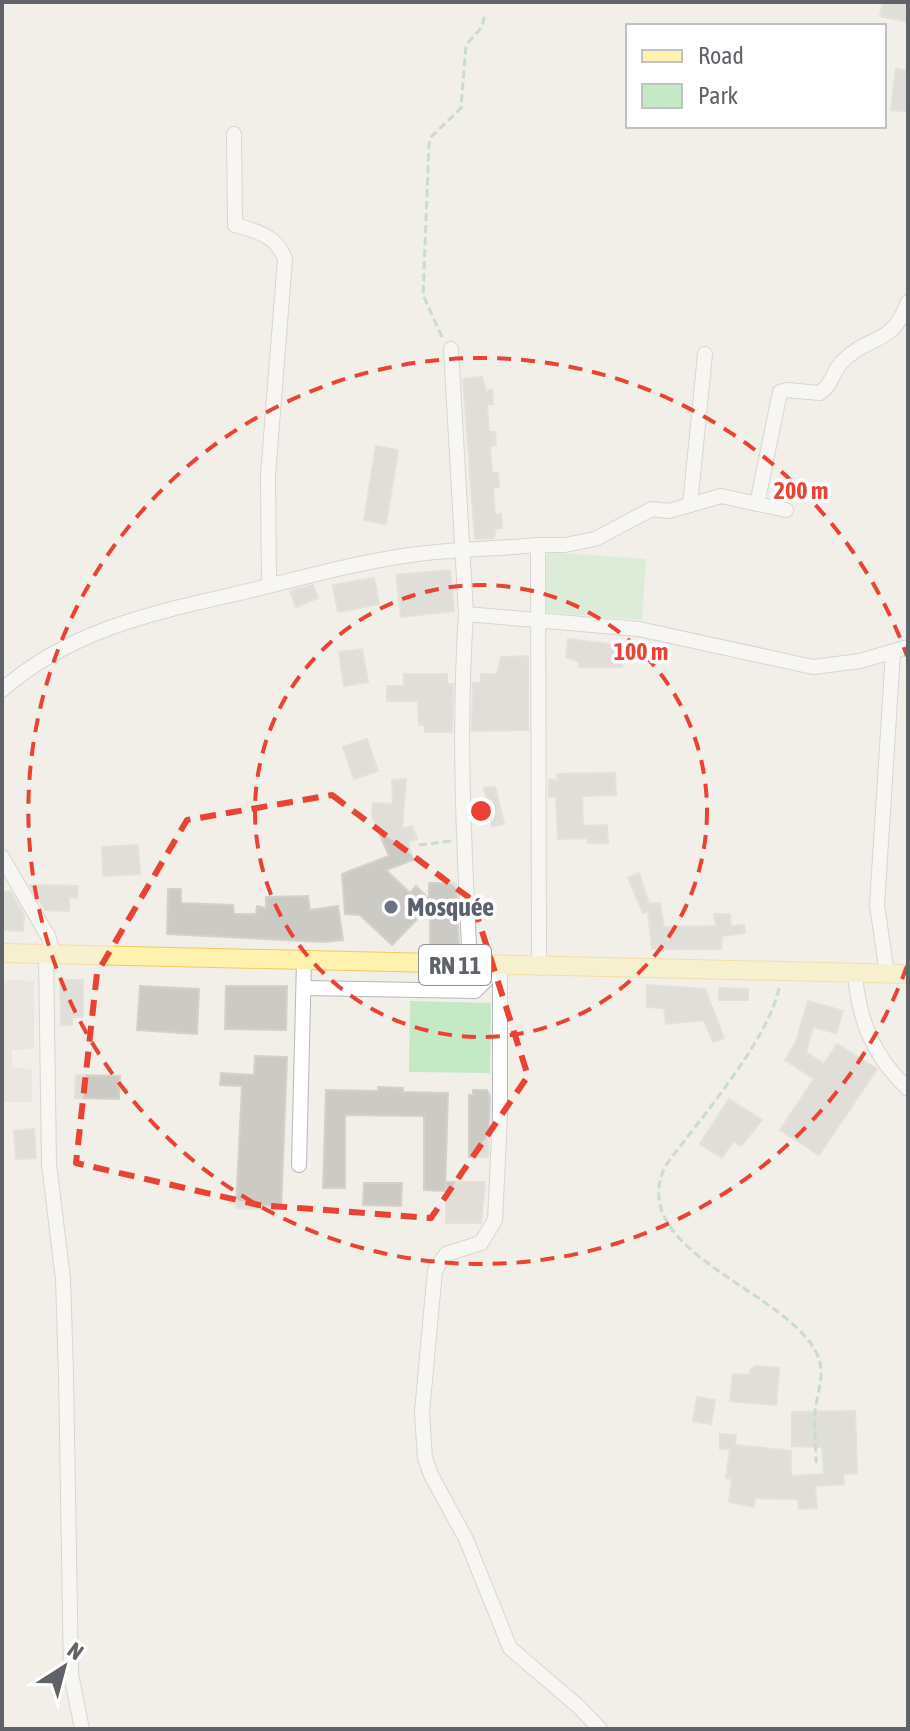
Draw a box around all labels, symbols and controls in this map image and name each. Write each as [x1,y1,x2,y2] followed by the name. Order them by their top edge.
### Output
[626,24,886,128] legend
[698,42,744,69] text: Road
[698,82,739,109] text: Park
[774,477,828,504] text: 200 m
[614,638,668,665] text: 100 m
[467,797,495,825] centre of rings
[407,892,494,922] place label: Mosquée
[382,898,400,916] marker: Mosquée
[419,945,491,985] road number: RN 11
[24,1627,104,1707] north arrow
[63,1636,89,1665] text: N

